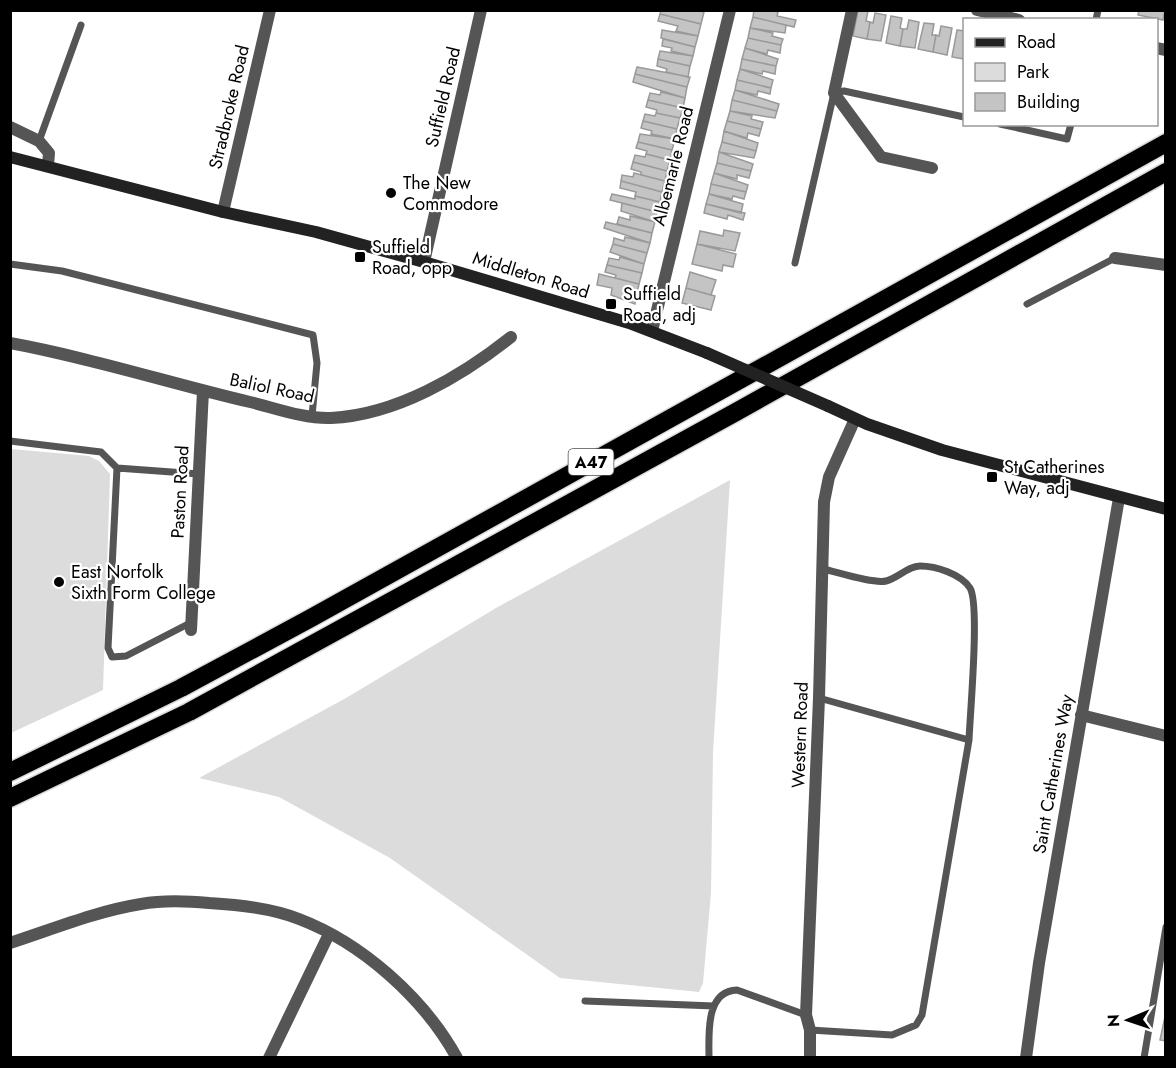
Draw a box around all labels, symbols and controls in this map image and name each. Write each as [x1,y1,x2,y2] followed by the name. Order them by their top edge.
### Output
[963,18,1158,126] legend
[1017,29,1056,55] text: Road
[202,42,256,172] street label: Stradbroke Road
[419,44,467,150] street label: Suffield Road
[1017,59,1049,85] text: Park
[1017,89,1080,115] text: Building
[646,104,700,228] street label: Albemarle Road
[403,170,498,217] place label: The New Commodore
[384,186,398,200] marker: The New Commodore
[372,234,452,281] place label: Suffield Road, opp
[469,245,593,305] street label: Middleton Road
[353,250,367,264] marker: Suffield Road, opp
[623,281,696,328] place label: Suffield Road, adj
[604,297,618,311] marker: Suffield Road, adj
[227,366,317,410] street label: Baliol Road
[165,445,195,539] street label: Paston Road
[568,449,614,475] road number: A47
[1004,454,1104,501] place label: St Catherines Way, adj
[985,470,999,484] marker: St Catherines Way, adj
[71,559,215,606] place label: East Norfolk Sixth Form College
[52,575,66,589] marker: East Norfolk Sixth Form College
[785,681,815,789] street label: Western Road
[1026,692,1080,856] street label: Saint Catherines Way
[1098,990,1158,1050] north arrow
[1102,1014,1125,1027] text: N

